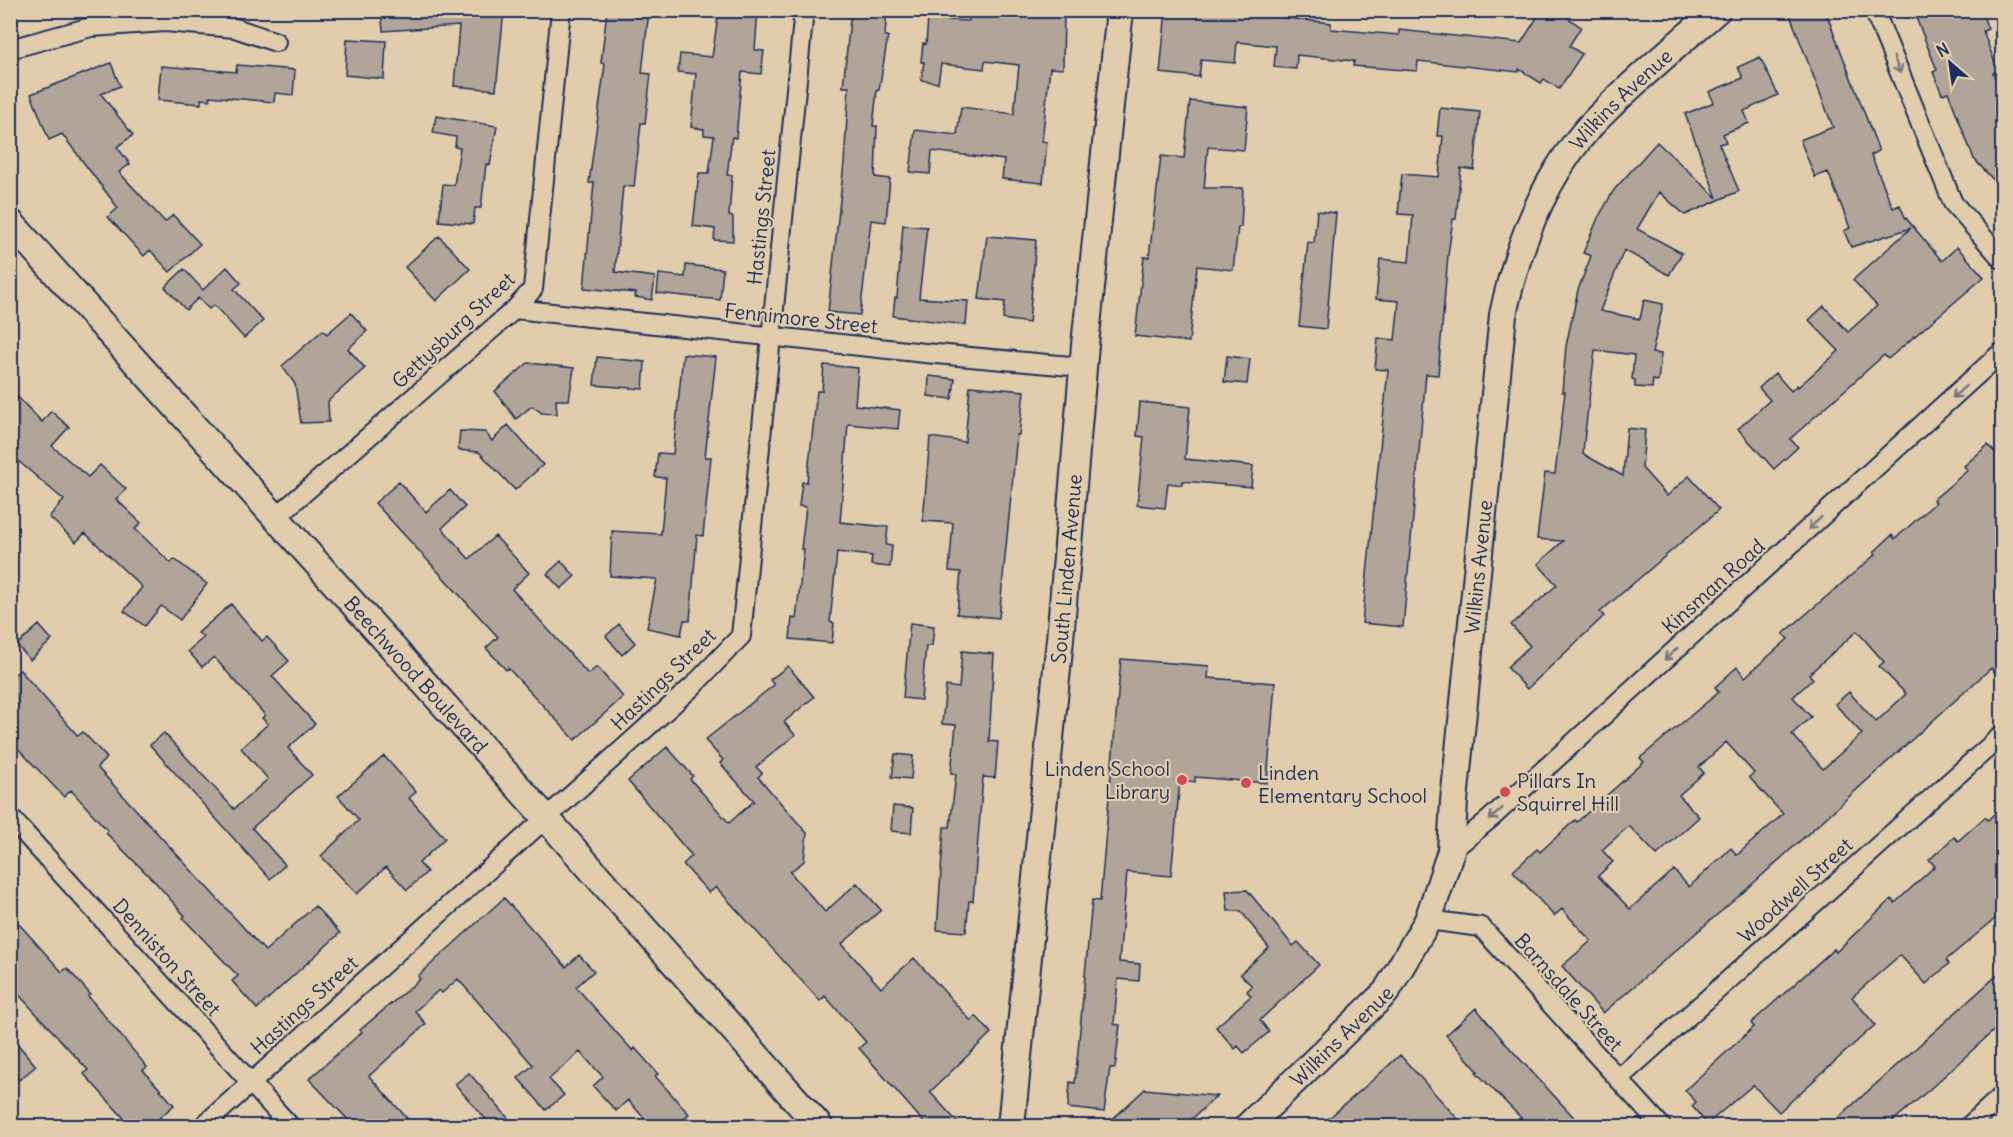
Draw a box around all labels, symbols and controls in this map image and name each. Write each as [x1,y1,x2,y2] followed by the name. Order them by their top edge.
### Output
[1920,33,1980,93] north arrow
[1933,38,1952,61] text: N
[1563,43,1677,154] street label: Wilkins Avenue
[1892,55,1903,73] one-way arrow
[741,148,781,286] street label: Hastings Street
[386,266,520,393] street label: Gettysburg Street
[723,298,879,339] street label: Fennimore Street
[1952,385,1967,399] one-way arrow
[1045,473,1086,665] street label: South Linden Avenue
[1458,499,1497,635] street label: Wilkins Avenue
[1808,516,1823,530] one-way arrow
[1656,533,1770,639] street label: Kinsman Road
[339,590,494,758] street label: Beechwood Boulevard
[605,623,721,735] street label: Hastings Street
[1664,647,1679,661] one-way arrow
[1044,756,1170,804] place label: Linden School Library
[1258,760,1427,808] place label: Linden Elementary School
[1517,768,1619,816] place label: Pillars In Squirrel Hill
[1175,773,1189,787] marker: Linden School Library
[1239,776,1253,790] marker: Linden Elementary School
[1498,785,1512,799] marker: Pillars In Squirrel Hill
[1488,807,1503,821] one-way arrow
[1733,832,1858,948] street label: Woodwell Street
[108,893,226,1021] street label: Denniston Street
[1510,928,1629,1056] street label: Barnsdale Street
[245,950,363,1060] street label: Hastings Street
[1284,980,1398,1091] street label: Wilkins Avenue

